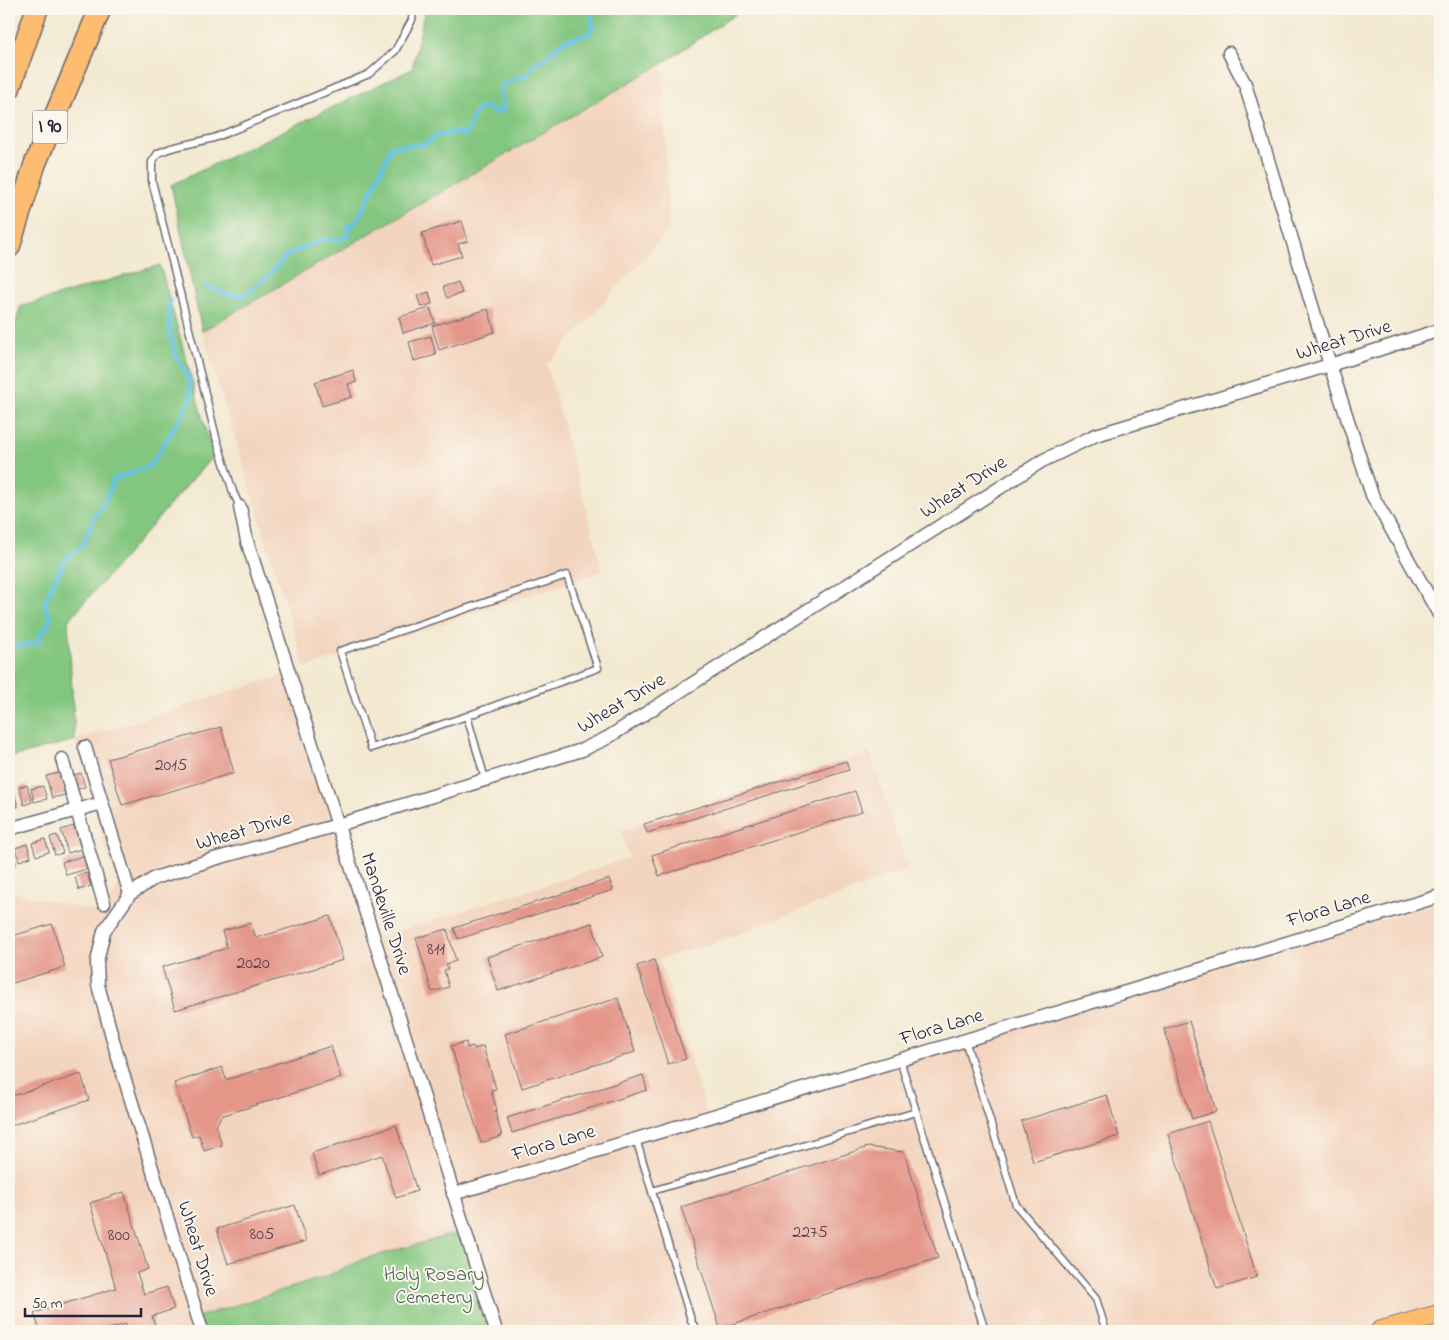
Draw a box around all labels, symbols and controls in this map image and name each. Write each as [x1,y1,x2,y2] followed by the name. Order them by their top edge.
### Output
[32,110,68,144] road number: I 90
[1293,313,1395,369] street label: Wheat Drive
[915,449,1013,527] street label: Wheat Drive
[572,666,672,742] street label: Wheat Drive
[155,753,187,779] house number: 2015
[193,805,295,859] street label: Wheat Drive
[352,849,418,979] street label: Mandeville Drive
[1283,884,1374,937] street label: Flora Lane
[427,937,445,963] house number: 811
[236,951,270,977] house number: 2020
[896,1002,987,1055] street label: Flora Lane
[508,1118,599,1171] street label: Flora Lane
[169,1198,225,1300] street label: Wheat Drive
[792,1220,828,1246] house number: 2275
[250,1222,274,1248] house number: 805
[108,1223,130,1249] house number: 800
[384,1261,484,1313] park label: Holy Rosary Cemetery
[25,1285,141,1317] scale bar
[32,1293,63,1315] text: 50 m

